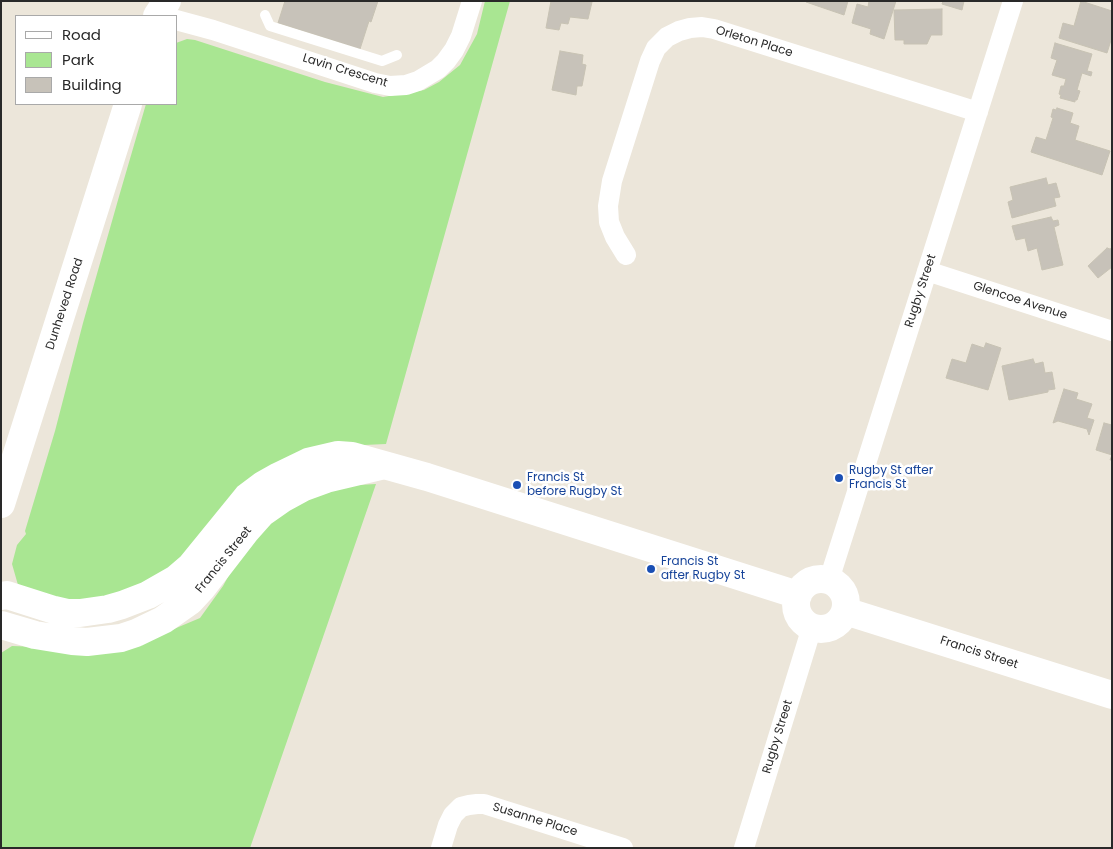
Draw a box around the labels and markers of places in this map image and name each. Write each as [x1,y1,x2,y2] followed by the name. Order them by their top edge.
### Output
[849,464,933,492] place label: Rugby St after Francis St
[527,471,622,499] place label: Francis St before Rugby St
[833,472,845,484] marker: Rugby St after Francis St
[511,479,523,491] marker: Francis St before Rugby St
[661,555,745,583] place label: Francis St after Rugby St
[645,563,657,575] marker: Francis St after Rugby St

